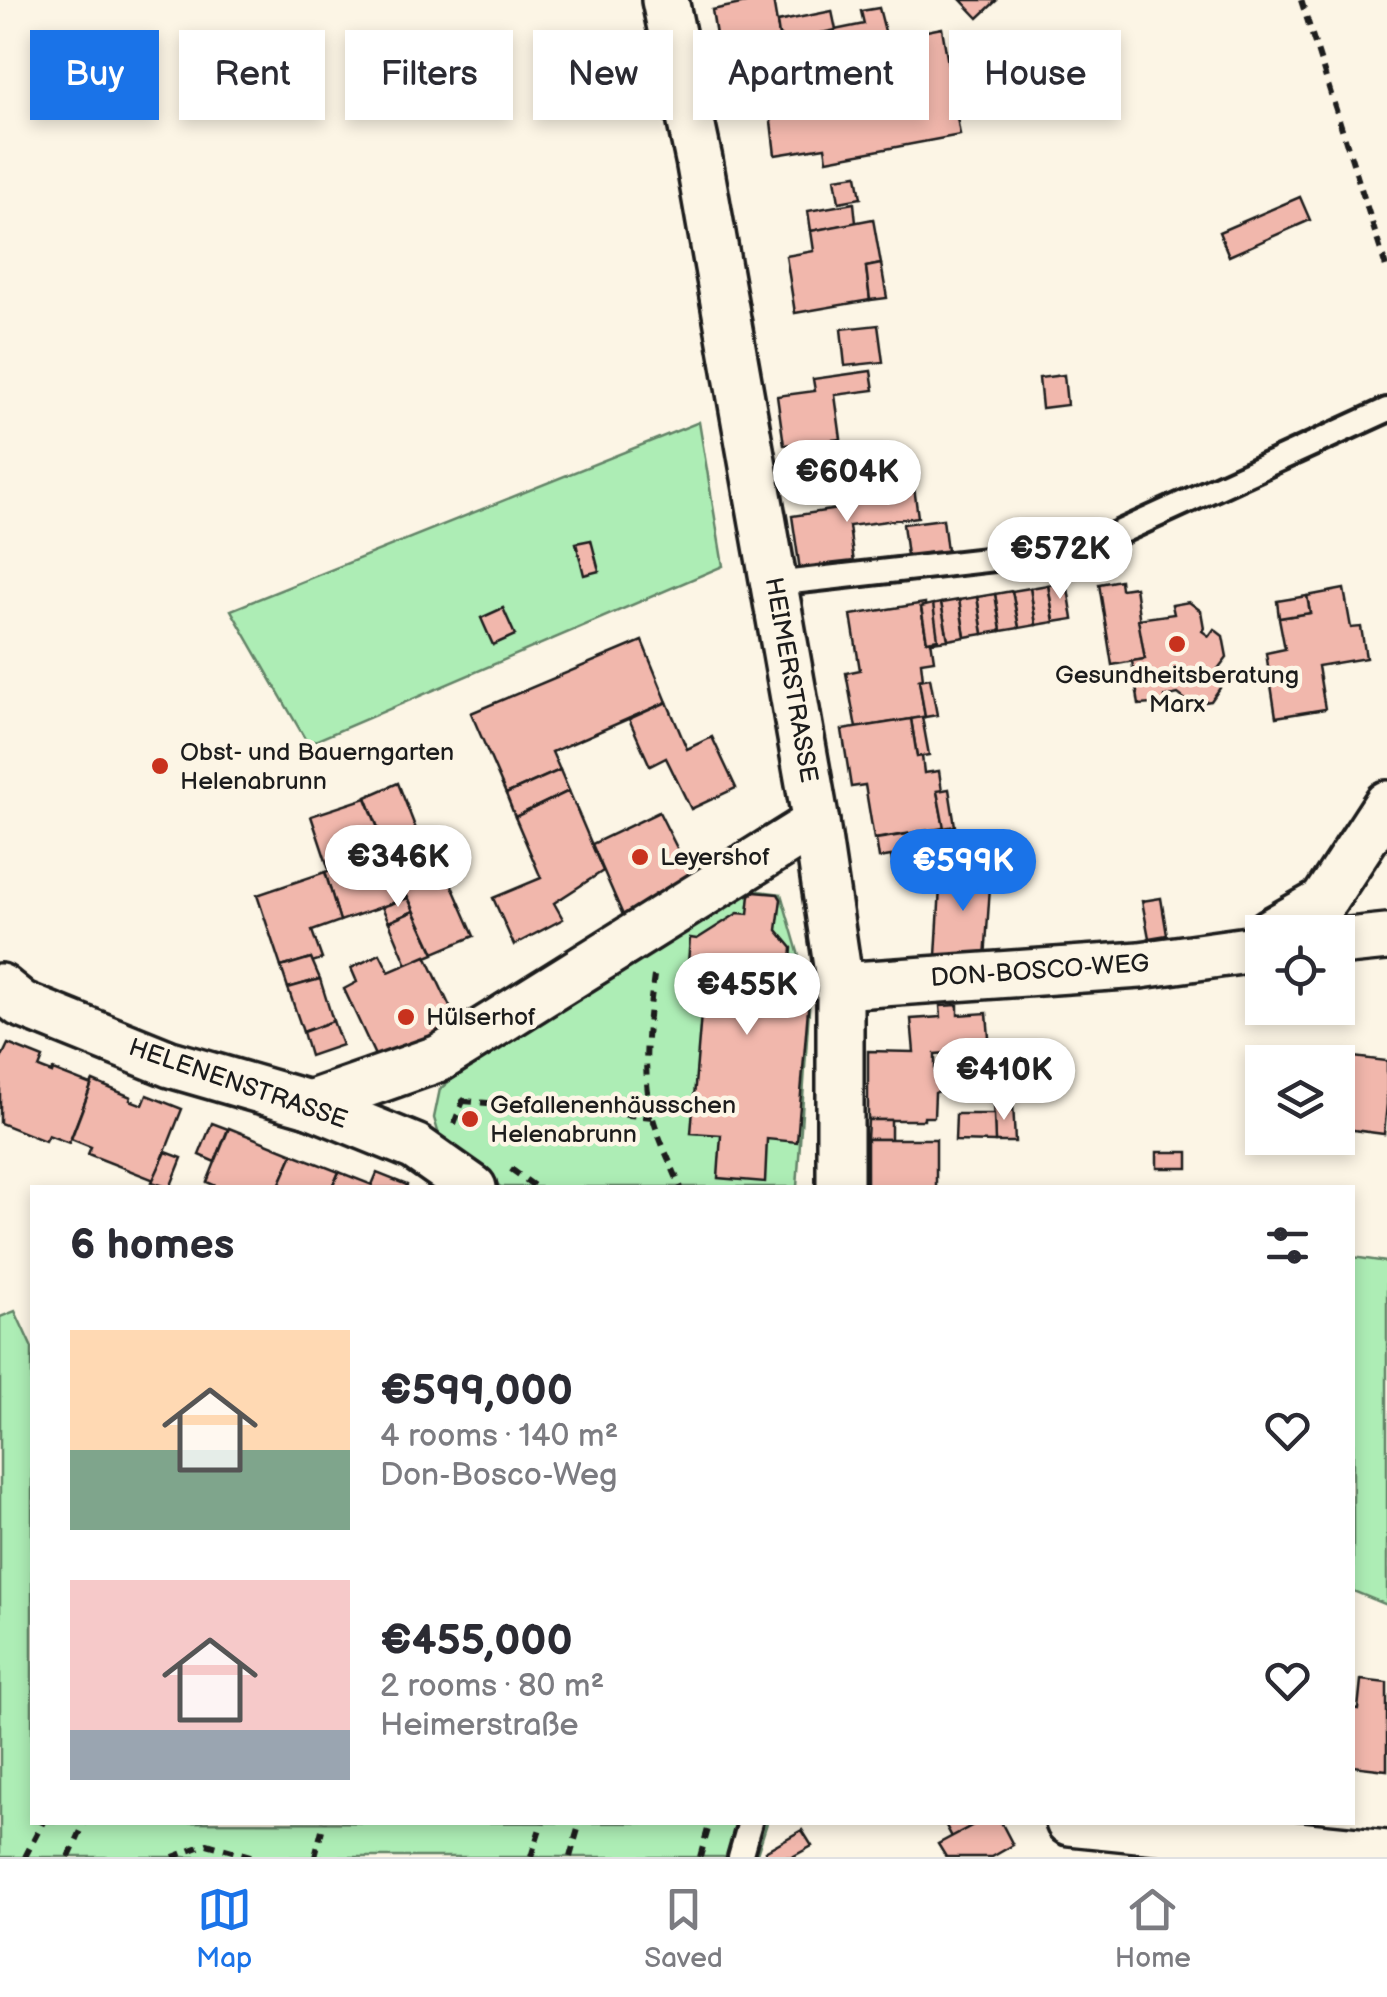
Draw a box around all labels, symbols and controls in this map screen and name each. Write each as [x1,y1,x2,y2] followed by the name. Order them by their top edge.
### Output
[30,30,159,120] chip: Buy
[179,30,325,120] chip: Rent
[345,30,513,120] chip: Filters
[533,30,673,120] chip: New
[693,30,929,120] chip: Apartment
[949,30,1121,120] chip: House
[777,440,917,525] pin: €604K
[795,453,899,492] text: €604K
[990,517,1130,602] pin: €572K
[1009,530,1111,569] text: €572K
[758,575,824,785] street label: HEIMERSTRASSE
[1166,633,1188,655] marker: Gesundheitsberatung Marx
[1055,660,1299,720] place label: Gesundheitsberatung Marx
[180,737,454,797] place label: Obst- und Bauerngarten Helenabrunn
[149,755,171,777] marker: Obst- und Bauerngarten Helenabrunn
[328,825,468,910] pin: €346K
[893,829,1033,914] pin: €599K
[347,838,449,877] text: €346K
[660,842,770,873] place label: Leyershof
[912,842,1014,881] text: €599K
[629,846,651,868] marker: Leyershof
[1245,915,1355,1155] map controls
[1245,915,1355,1025] button: locate
[930,948,1150,994] street label: DON-BOSCO-WEG
[677,953,817,1038] pin: €455K
[696,966,798,1005] text: €455K
[426,1002,536,1033] place label: Hülserhof
[395,1006,417,1028] marker: Hülserhof
[125,1032,351,1136] street label: HELENENSTRASSE
[934,1038,1074,1123] pin: €410K
[1245,1045,1355,1155] button: layers
[955,1051,1053,1090] text: €410K
[490,1090,736,1150] place label: Gefallenenhäusschen Helenabrunn
[459,1108,481,1130] marker: Gefallenenhäusschen Helenabrunn
[1260,1218,1315,1273] icon: filters
[70,1220,234,1271] text: 6 homes
[380,1366,573,1417] text: €599,000
[150,1370,270,1490] icon: home
[1260,1403,1315,1458] icon: heart
[380,1417,618,1456] text: 4 rooms · 140 m²
[380,1456,618,1495] text: Don-Bosco-Weg
[380,1616,573,1667] text: €455,000
[150,1620,270,1740] icon: home
[1260,1653,1315,1708] icon: heart
[380,1667,604,1706] text: 2 rooms · 80 m²
[380,1706,578,1745] text: Heimerstraße
[196,1882,252,1975] tab: Map
[644,1882,723,1975] tab: Saved
[1115,1882,1191,1975] tab: Home

